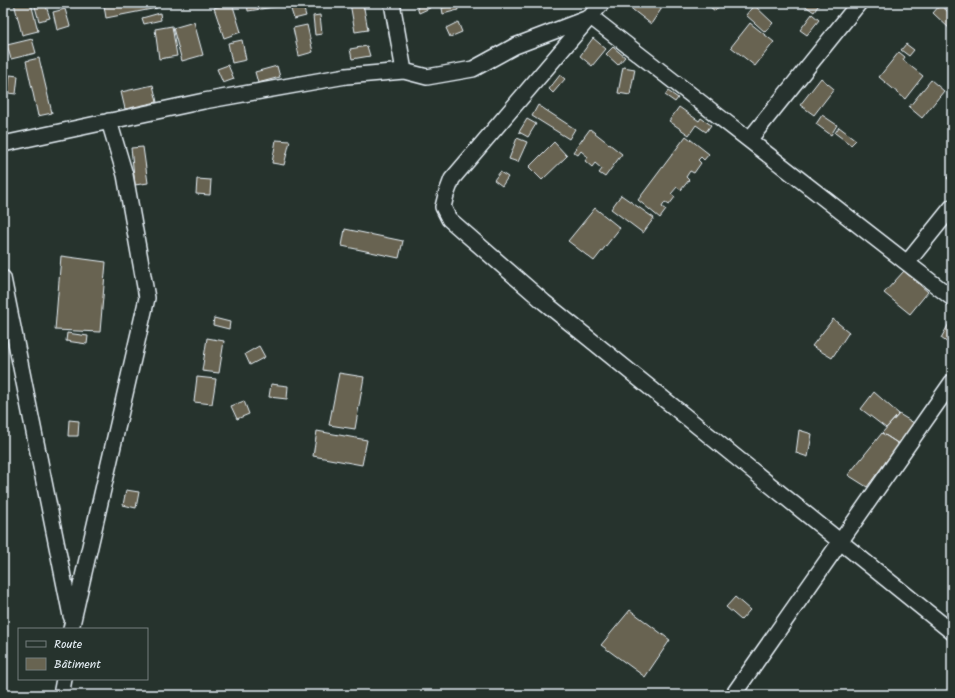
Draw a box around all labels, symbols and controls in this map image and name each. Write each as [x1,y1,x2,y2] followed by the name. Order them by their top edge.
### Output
[18,628,148,680] legend
[54,635,83,654] text: Route
[54,655,101,674] text: Bâtiment

